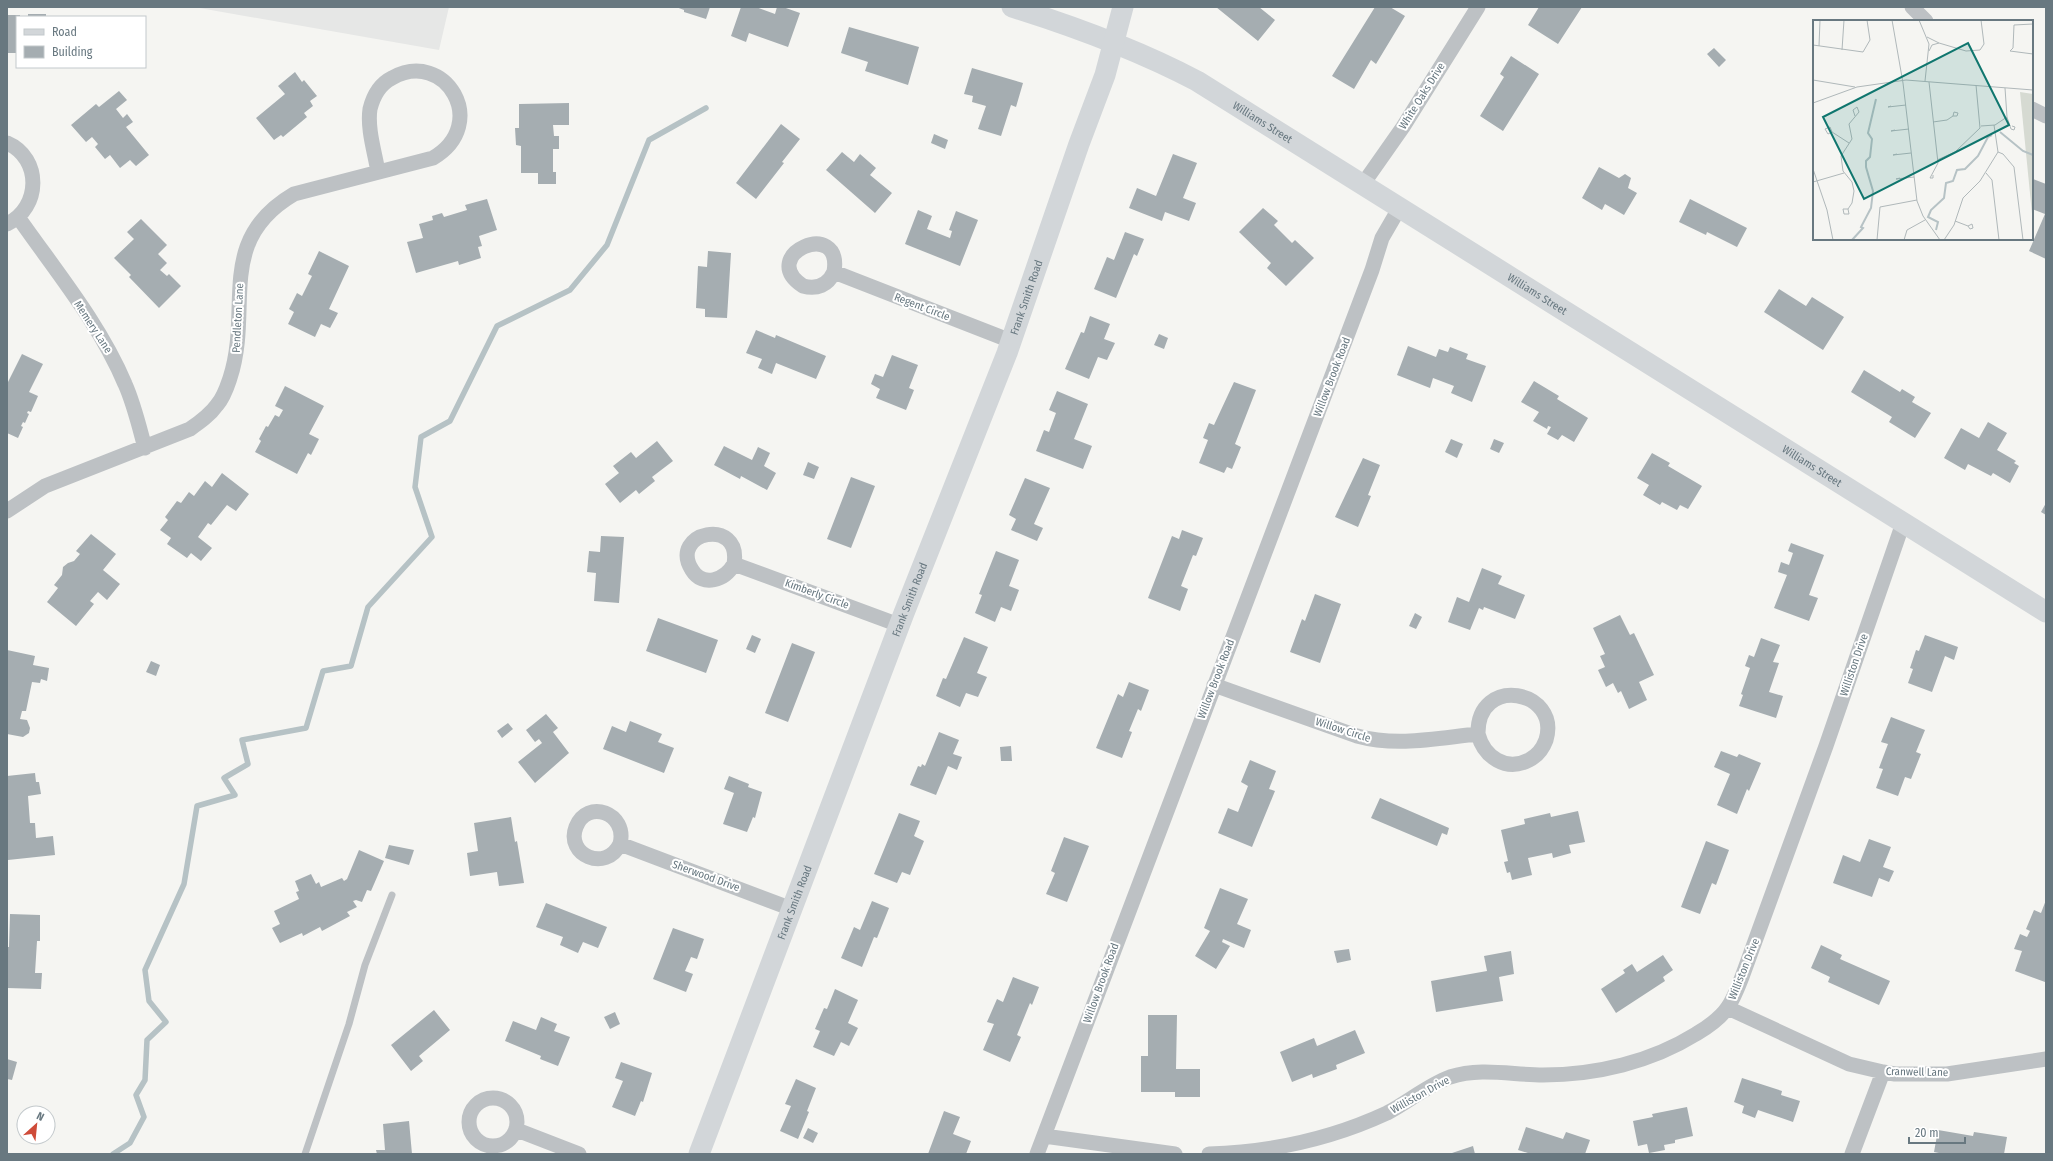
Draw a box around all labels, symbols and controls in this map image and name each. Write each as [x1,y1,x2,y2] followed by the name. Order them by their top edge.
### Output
[16,16,146,68] legend
[1813,20,2033,240] inset map
[52,25,77,39] text: Road
[52,45,93,59] text: Building
[1396,60,1448,132] street label: White Oaks Drive
[1230,99,1295,146] street label: Williams Street
[1007,258,1045,337] street label: Frank Smith Road
[1505,270,1570,318] street label: Williams Street
[230,283,246,353] street label: Pendleton Lane
[892,290,952,324] street label: Regent Circle
[71,298,115,356] street label: Memery Lane
[1311,335,1353,419] street label: Willow Brook Road
[1780,442,1845,489] street label: Williams Street
[889,561,930,638] street label: Frank Smith Road
[783,576,851,612] street label: Kimberly Circle
[1837,632,1871,698] street label: Williston Drive
[1195,637,1237,721] street label: Willow Brook Road
[1314,715,1372,745] street label: Willow Circle
[670,858,742,894] street label: Sherwood Drive
[774,863,814,941] street label: Frank Smith Road
[1726,936,1762,1002] street label: Williston Drive
[1081,941,1121,1025] street label: Willow Brook Road
[1886,1065,1948,1079] street label: Cranwell Lane
[1388,1074,1452,1116] street label: Williston Drive
[16,1105,56,1145] north arrow
[34,1109,46,1124] text: N
[1909,1119,1965,1145] scale bar
[1915,1126,1939,1140] text: 20 m

